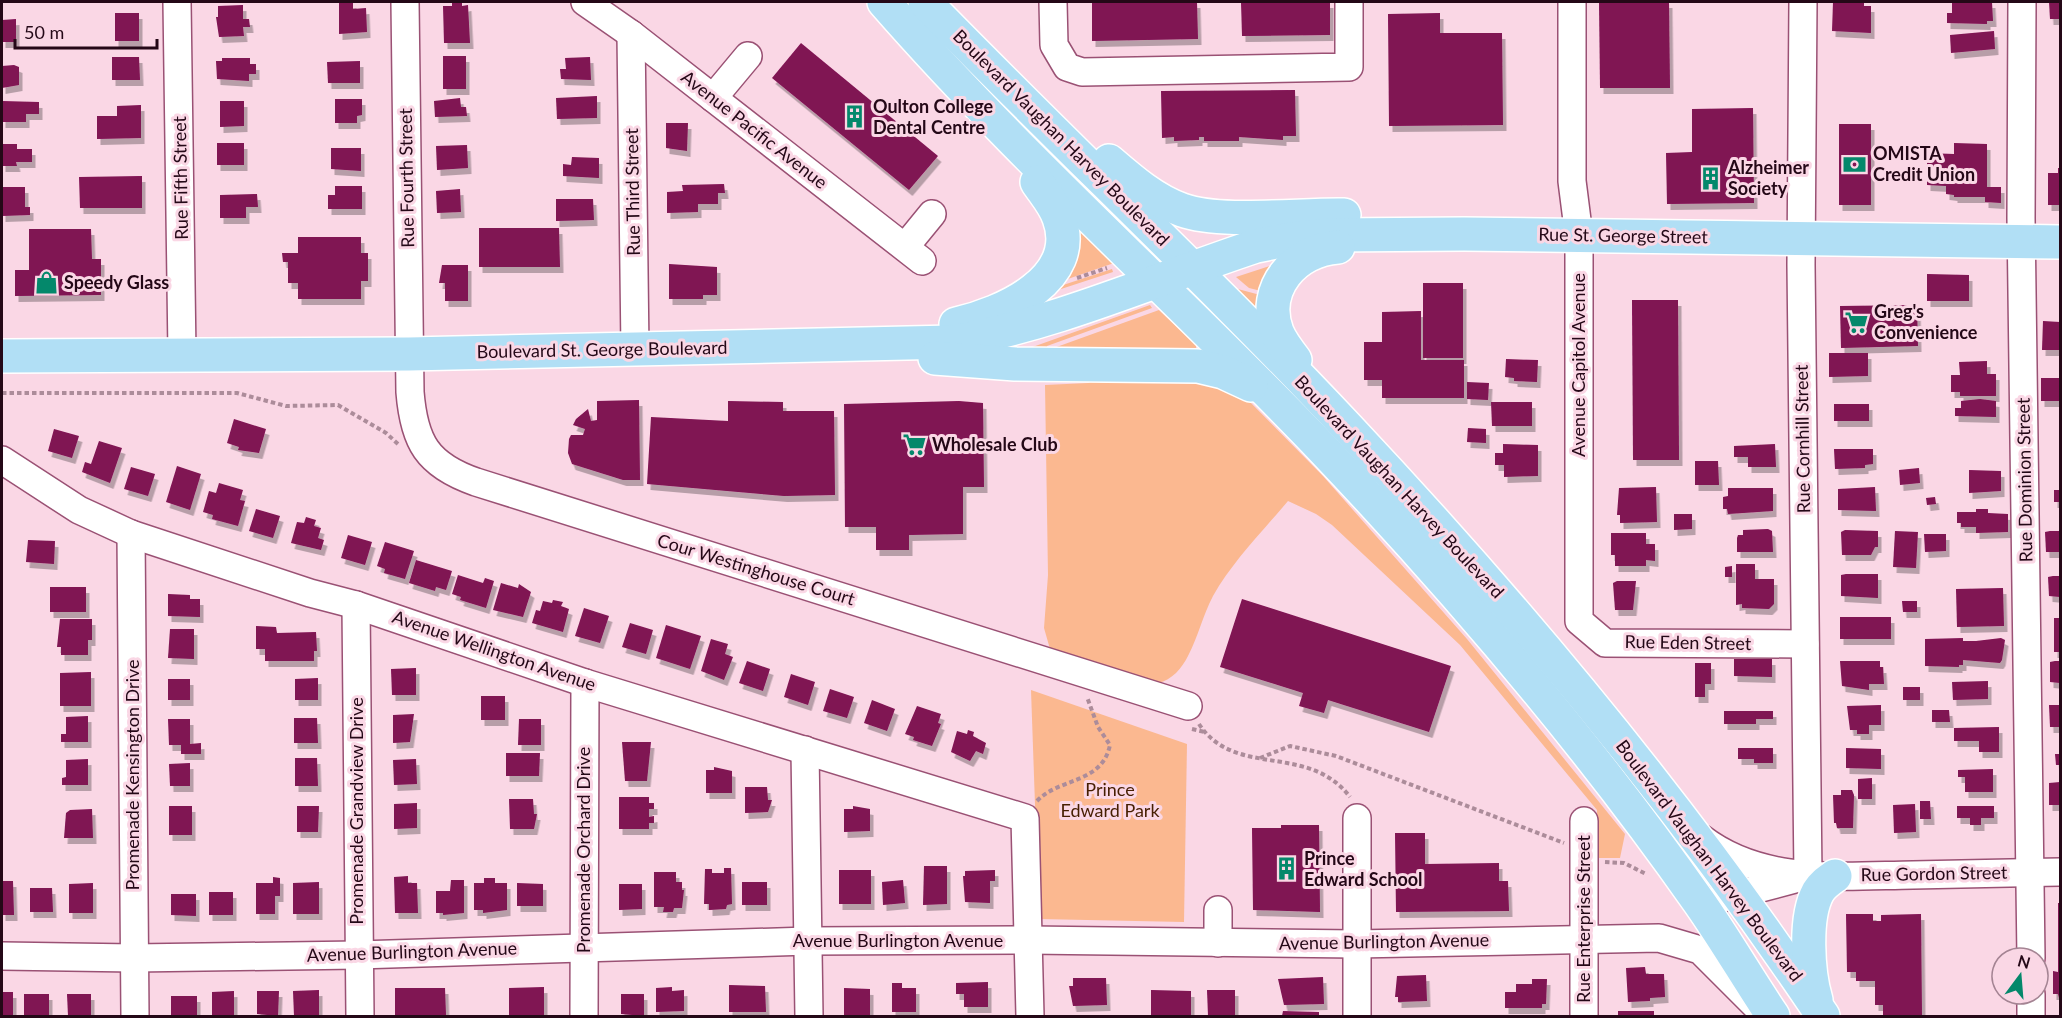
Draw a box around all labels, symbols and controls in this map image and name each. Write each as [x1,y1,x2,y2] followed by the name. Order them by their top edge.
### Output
[15,12,158,50] scale bar
[24,21,64,43] text: 50 m
[949,25,1174,250] street label: Boulevard Vaughan Harvey Boulevard
[677,65,832,193] street label: Avenue Pacific Avenue
[873,95,994,138] place label: Oulton College Dental Centre
[842,104,868,130] building icon: Oulton College Dental Centre
[394,107,418,248] street label: Rue Fourth Street
[168,115,192,240] street label: Rue Fifth Street
[620,127,644,256] street label: Rue Third Street
[1873,142,1975,185] place label: OMISTA Credit Union
[1842,151,1868,177] bank icon: OMISTA Credit Union
[1727,156,1809,199] place label: Alzheimer Society
[1697,165,1723,191] building icon: Alzheimer Society
[1538,223,1709,247] street label: Rue St. George Street
[33,270,59,296] shop icon: Speedy Glass
[64,271,169,293] place label: Speedy Glass
[1567,273,1589,457] street label: Avenue Capitol Avenue
[1874,300,1978,343] place label: Greg's Convenience
[1843,309,1869,335] supermarket icon: Greg's Convenience
[476,336,728,362] street label: Boulevard St. George Boulevard
[1790,364,1814,513] street label: Rue Cornhill Street
[1290,370,1509,602] street label: Boulevard Vaughan Harvey Boulevard
[2012,397,2036,562] street label: Rue Dominion Street
[901,432,927,458] supermarket icon: Wholesale Club
[932,433,1058,455] place label: Wholesale Club
[655,529,858,610] street label: Cour Westinghouse Court
[390,605,599,695] street label: Avenue Wellington Avenue
[1624,630,1752,654] street label: Rue Eden Street
[121,659,143,891] street label: Promenade Kensington Drive
[345,697,367,925] street label: Promenade Grandview Drive
[1612,735,1808,986] street label: Boulevard Vaughan Harvey Boulevard
[572,747,594,953] street label: Promenade Orchard Drive
[1060,778,1160,821] park label: Prince Edward Park
[1572,835,1594,1003] street label: Rue Enterprise Street
[1304,847,1423,890] place label: Prince Edward School
[1273,856,1299,882] building icon: Prince Edward School
[1860,861,2008,885] street label: Rue Gordon Street
[1279,928,1489,954] street label: Avenue Burlington Avenue
[793,929,1003,951] street label: Avenue Burlington Avenue
[306,936,518,966] street label: Avenue Burlington Avenue
[1990,946,2050,1006] north arrow
[2016,950,2033,972] text: N

